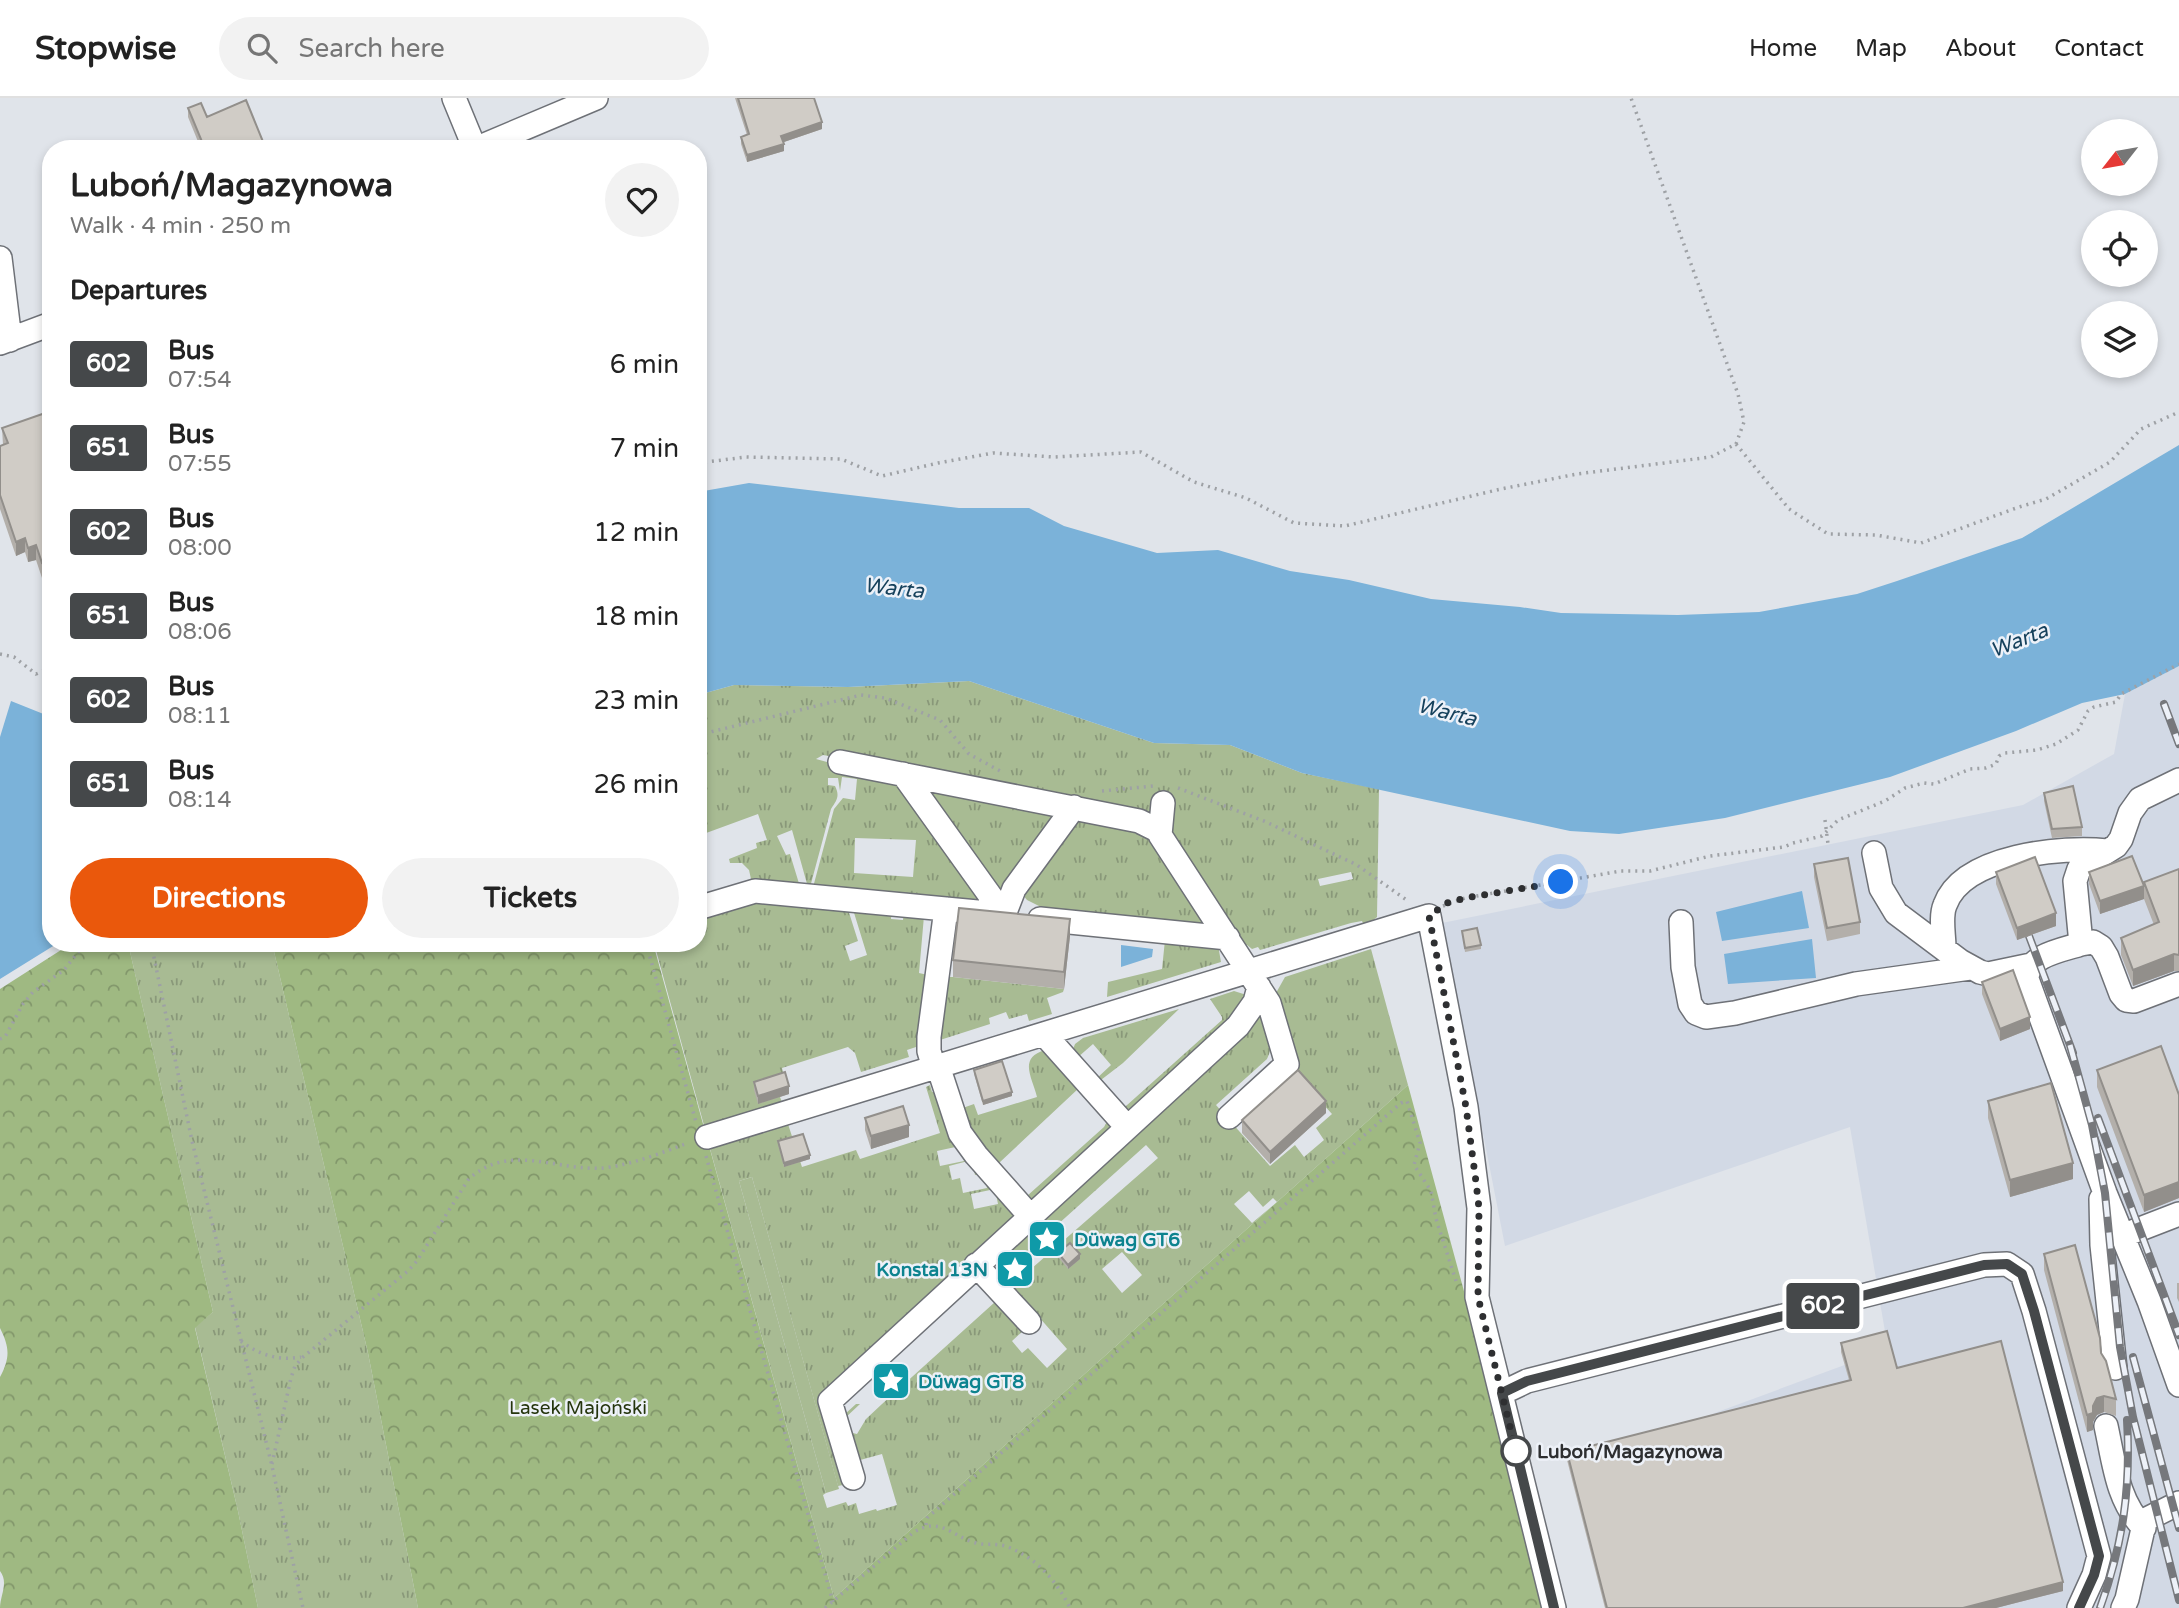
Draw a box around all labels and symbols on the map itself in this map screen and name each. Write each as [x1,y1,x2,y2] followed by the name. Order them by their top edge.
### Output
[2081,119,2158,196] north arrow
[863,573,926,604] water label: Warta
[1987,617,2053,663] water label: Warta
[1415,693,1480,732] water label: Warta
[1543,864,1578,899] your location
[1026,1218,1068,1260] place icon: Düwag GT6
[1074,1229,1180,1252] place label: Düwag GT6
[994,1248,1036,1290] place icon: Konstal 13N
[876,1259,988,1281] place label: Konstal 13N
[1783,1283,1863,1329] line badge: 602
[870,1360,912,1402] place icon: Düwag GT8
[918,1371,1024,1394] place label: Düwag GT8
[509,1397,647,1419] park label: Lasek Majoński
[1501,1436,1531,1466] marker: Luboń/Magazynowa
[1537,1441,1723,1464] place label: Luboń/Magazynowa

